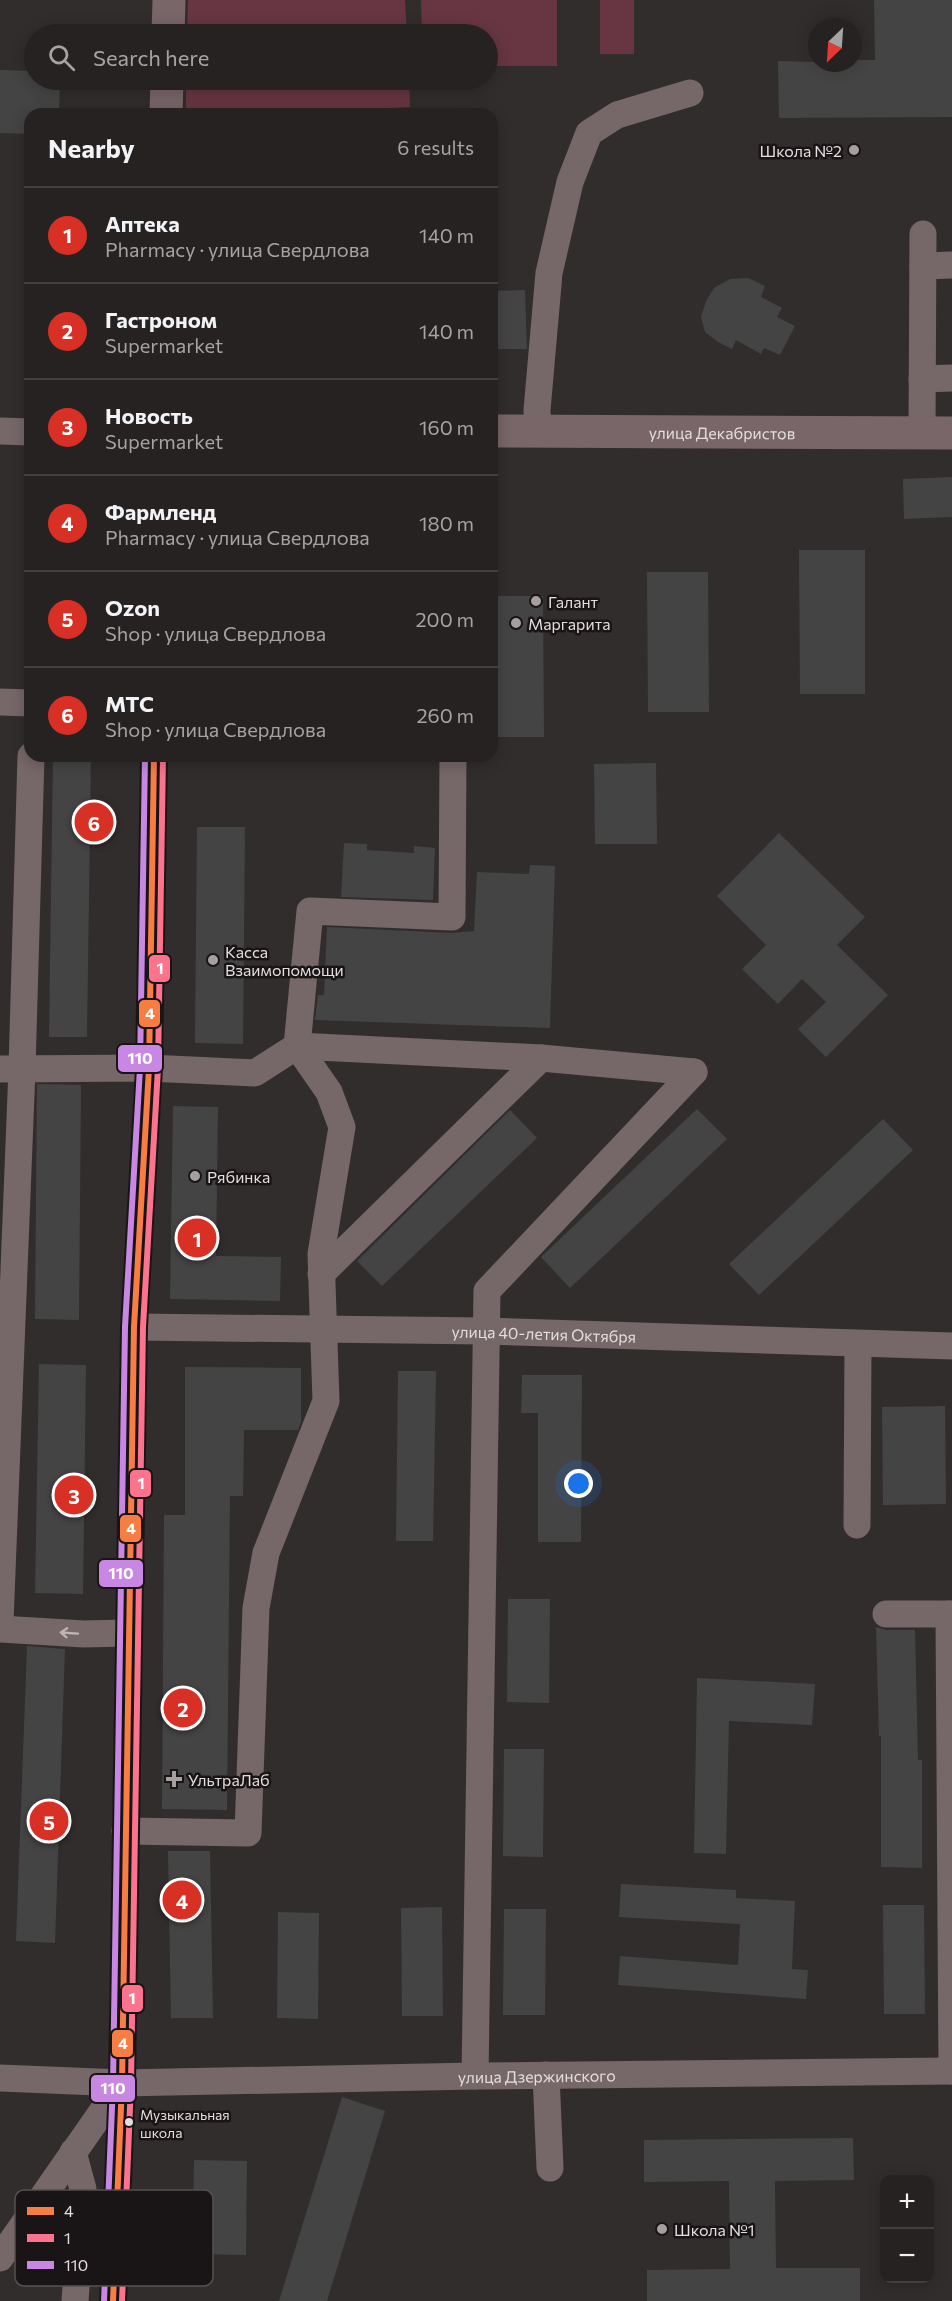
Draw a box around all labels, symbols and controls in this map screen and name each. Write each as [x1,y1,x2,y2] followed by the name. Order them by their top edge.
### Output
[808,18,862,72] north arrow
[24,24,498,90] search box
[45,41,78,74] icon: search
[93,44,209,71] text: Search here
[48,132,135,163] text: Nearby
[397,135,474,159] text: 6 results
[759,141,842,160] place label: Школа №2
[847,143,861,157] marker: Школа №2
[105,210,180,237] text: Аптека
[63,223,72,247] text: 1
[419,223,474,247] text: 140 m
[105,237,370,261] text: Pharmacy · улица Свердлова
[105,306,217,333] text: Гастроном
[62,319,73,343] text: 2
[419,319,474,343] text: 140 m
[105,333,223,357] text: Supermarket
[105,402,193,429] text: Новость
[62,415,73,439] text: 3
[419,415,474,439] text: 160 m
[649,422,795,442] street label: улица Декабристов
[105,429,223,453] text: Supermarket
[105,498,216,525] text: Фармленд
[61,511,74,535] text: 4
[419,511,474,535] text: 180 m
[105,525,370,549] text: Pharmacy · улица Свердлова
[548,592,599,611] place label: Галант
[105,594,160,621] text: Ozon
[529,594,543,608] marker: Галант
[62,607,73,631] text: 5
[416,607,474,631] text: 200 m
[528,614,610,633] place label: Маргарита
[509,616,523,630] marker: Маргарита
[105,621,326,645] text: Shop · улица Свердлова
[105,690,154,717] text: МТС
[61,703,74,727] text: 6
[416,703,474,727] text: 260 m
[105,717,326,741] text: Shop · улица Свердлова
[74,800,113,844] pin: 6
[225,942,344,979] place label: Касса Взаимопомощи
[206,953,220,967] marker: Касса Взаимопомощи
[148,954,171,983] line badge: 1
[156,958,164,977] text: 1
[138,999,161,1028] line badge: 4
[145,1003,155,1022] text: 4
[117,1044,163,1073] line badge: 110
[127,1048,153,1067] text: 110
[207,1167,270,1186] place label: Рябинка
[188,1169,202,1183] marker: Рябинка
[178,1216,216,1260] pin: 1
[452,1321,637,1345] street label: улица 40-летия Октября
[129,1469,152,1498] line badge: 1
[564,1469,593,1498] your location
[54,1472,94,1518] pin: 3
[137,1473,145,1492] text: 1
[119,1514,142,1543] line badge: 4
[126,1518,136,1537] text: 4
[98,1559,144,1588] line badge: 110
[108,1563,134,1582] text: 110
[59,1628,79,1639] one-way arrow
[164,1686,202,1730] pin: 2
[165,1770,183,1788] marker: УльтраЛаб
[188,1770,270,1789] place label: УльтраЛаб
[29,1798,68,1844] pin: 5
[162,1878,201,1922] pin: 4
[121,1984,144,2013] line badge: 1
[128,1988,136,2007] text: 1
[111,2029,134,2058] line badge: 4
[118,2033,128,2052] text: 4
[458,2065,616,2086] street label: улица Дзержинского
[90,2074,136,2103] line badge: 110
[100,2078,126,2097] text: 110
[140,2106,230,2141] place label: Музыкальная школа
[123,2116,135,2128] marker: Музыкальная школа
[880,2175,934,2283] map controls
[880,2175,934,2229] button: +
[15,2190,213,2286] legend
[64,2201,74,2220] text: 4
[674,2220,755,2239] place label: Школа №1
[655,2222,669,2236] marker: Школа №1
[64,2228,71,2247] text: 1
[880,2229,934,2283] button: −
[64,2255,88,2274] text: 110

